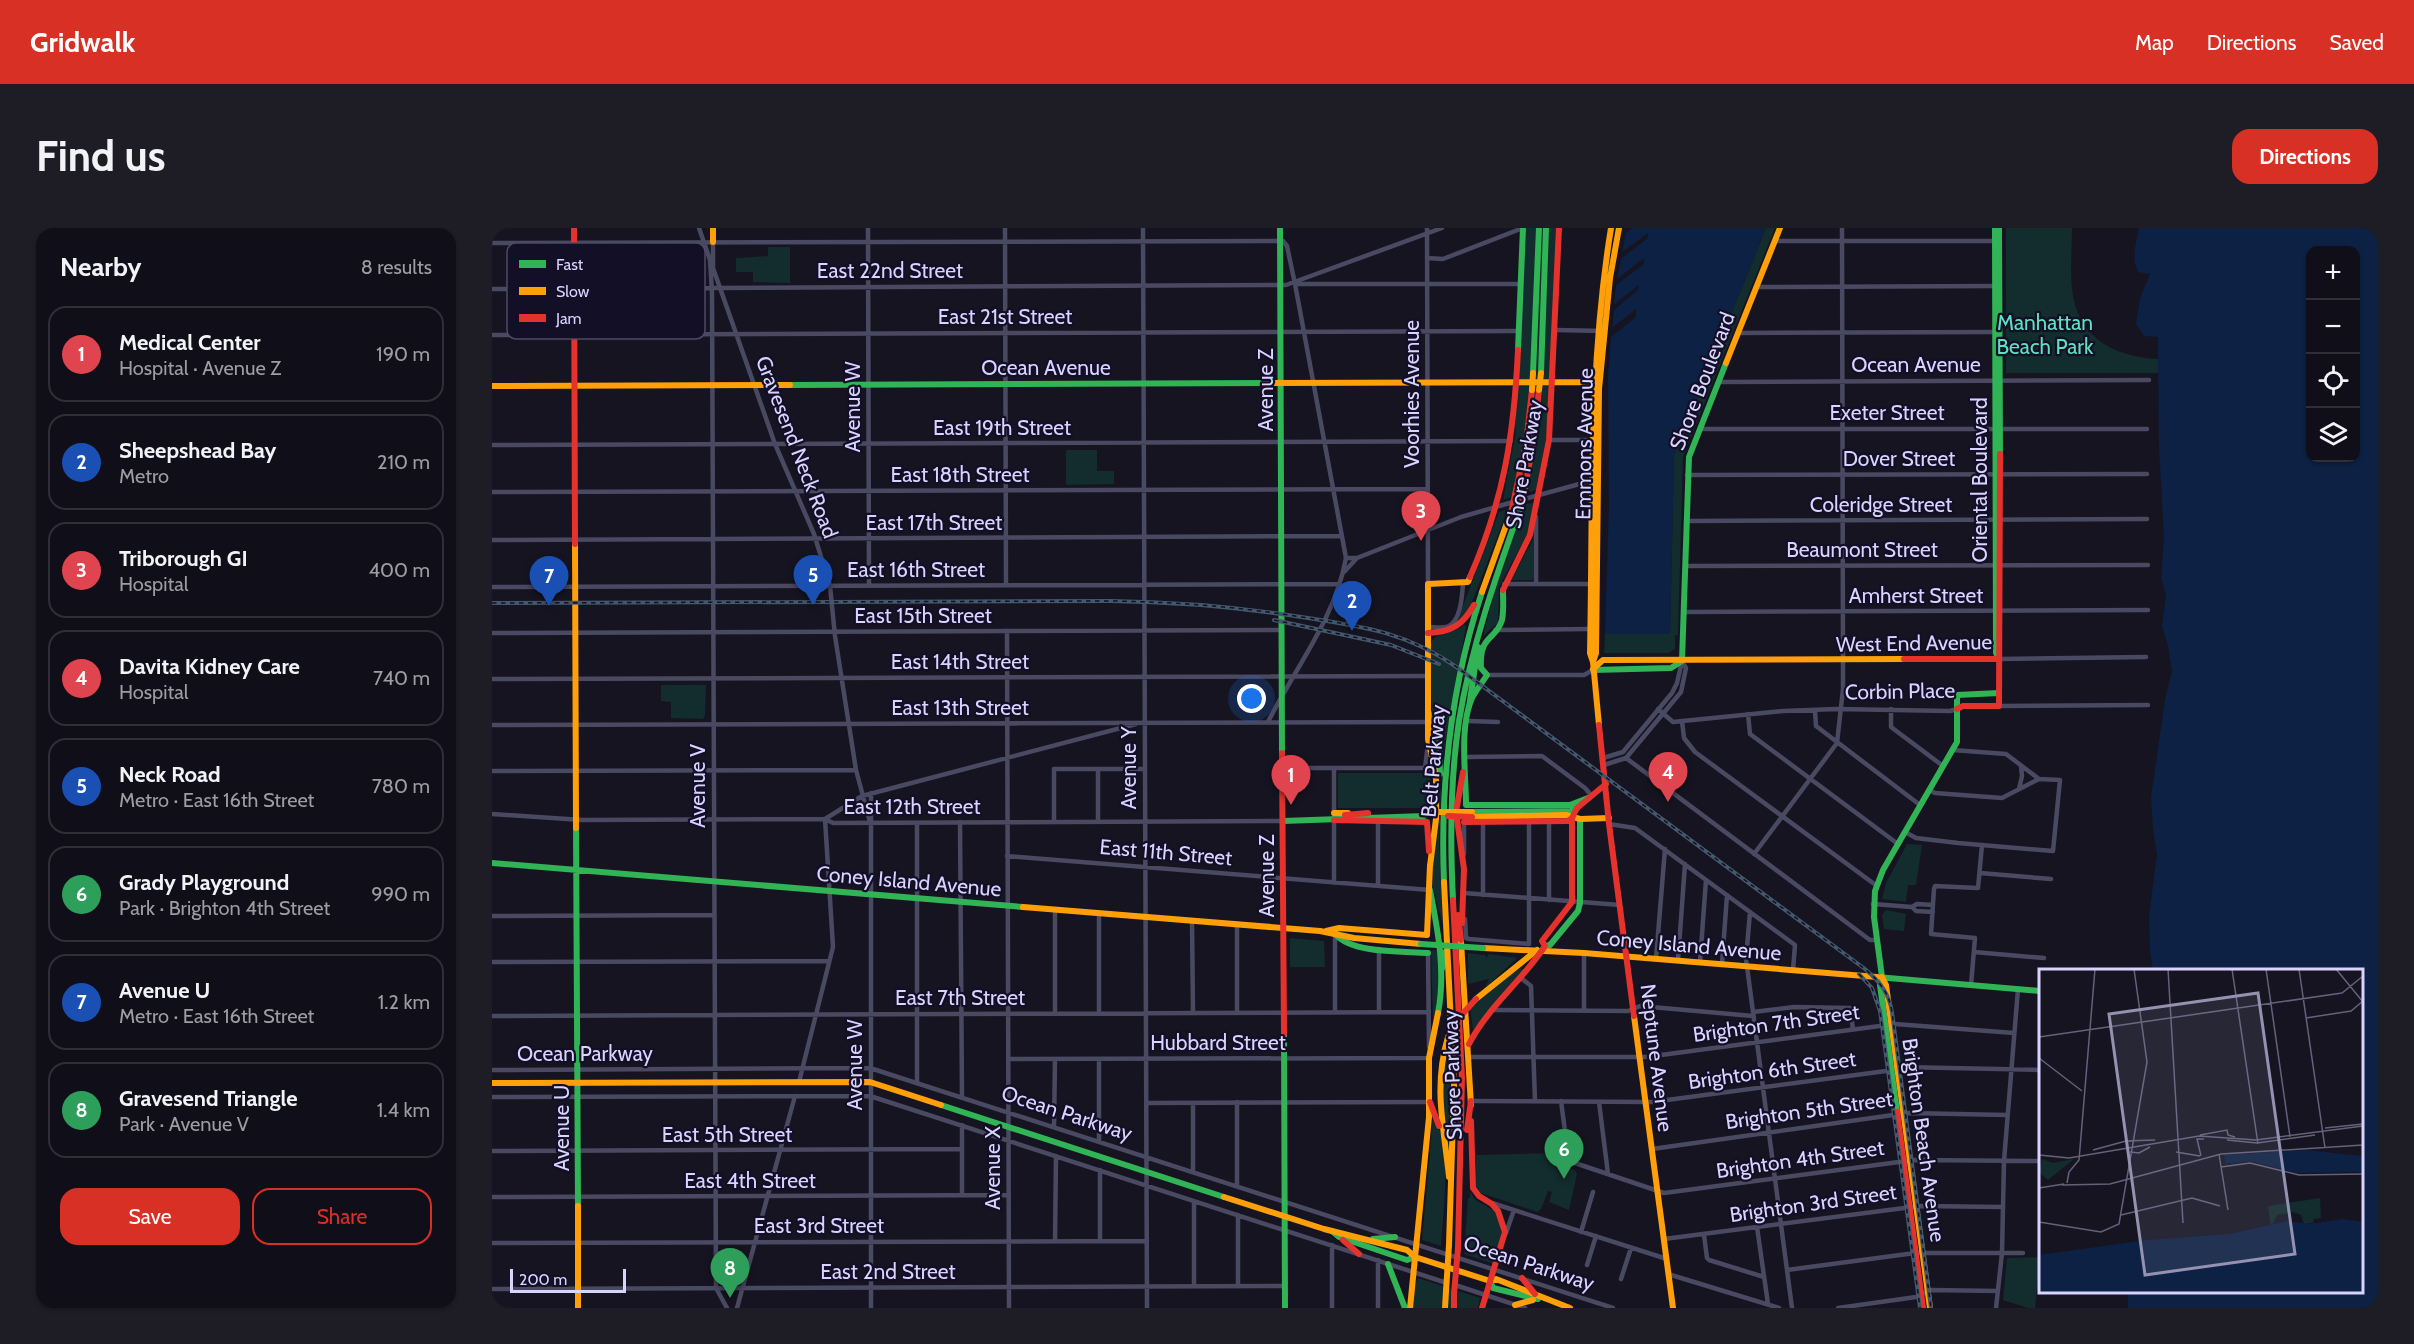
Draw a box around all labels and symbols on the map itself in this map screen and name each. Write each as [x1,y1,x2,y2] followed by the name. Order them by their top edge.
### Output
[507,243,705,339] legend
[556,255,584,274] text: Fast
[817,258,963,283] street label: East 22nd Street
[556,282,590,301] text: Slow
[938,304,1072,329] street label: East 21st Street
[1664,308,1740,454] street label: Shore Boulevard
[555,309,582,328] text: Jam
[1997,310,2094,359] park label: Manhattan Beach Park
[1399,320,1424,468] street label: Voorhies Avenue
[1253,348,1278,431] street label: Avenue Z
[751,352,843,542] street label: Gravesend Neck Road
[1851,352,1981,377] street label: Ocean Avenue
[981,355,1111,380] street label: Ocean Avenue
[840,361,865,453] street label: Avenue W
[1570,368,1598,520] street label: Emmons Avenue
[1500,397,1548,530] street label: Shore Parkway
[1967,397,1992,563] street label: Oriental Boulevard
[1829,400,1945,425] street label: Exeter Street
[933,415,1071,440] street label: East 19th Street
[1843,446,1955,471] street label: Dover Street
[891,462,1029,487] street label: East 18th Street
[1402,492,1440,541] pin: 3
[1810,492,1952,517] street label: Coleridge Street
[866,510,1002,535] street label: East 17th Street
[1786,537,1938,562] street label: Beaumont Street
[530,556,568,606] pin: 7
[794,556,832,605] pin: 5
[847,557,985,582] street label: East 16th Street
[1332,582,1372,631] pin: 2
[1849,583,1983,608] street label: Amherst Street
[854,603,992,628] street label: East 15th Street
[1836,629,1993,657] street label: West End Avenue
[891,649,1029,674] street label: East 14th Street
[1845,678,1956,704] street label: Corbin Place
[1237,684,1266,713] your location
[891,695,1029,720] street label: East 13th Street
[1416,703,1450,818] street label: Belt Parkway
[1116,725,1141,810] street label: Avenue Y
[685,744,710,828] street label: Avenue V
[1648,752,1688,802] pin: 4
[1272,756,1310,805] pin: 1
[843,794,981,819] street label: East 12th Street
[1099,834,1233,870] street label: East 11th Street
[1254,834,1279,917] street label: Avenue Z
[816,860,1003,902] street label: Coney Island Avenue
[1596,924,1783,966] street label: Coney Island Avenue
[2039,969,2363,1293] inset map
[1636,983,1678,1134] street label: Neptune Avenue
[895,985,1025,1010] street label: East 7th Street
[1691,999,1861,1047] street label: Brighton 7th Street
[1437,1009,1467,1140] street label: Shore Parkway
[842,1019,867,1111] street label: Avenue W
[1150,1030,1286,1055] street label: Hubbard Street
[1897,1036,1951,1244] street label: Brighton Beach Avenue
[517,1041,653,1066] street label: Ocean Parkway
[1686,1046,1858,1094] street label: Brighton 6th Street
[998,1080,1136,1146] street label: Ocean Parkway
[549,1085,574,1171] street label: Avenue U
[1724,1086,1894,1134] street label: Brighton 5th Street
[662,1122,792,1147] street label: East 5th Street
[980,1126,1005,1210] street label: Avenue X
[1544,1130,1584,1179] pin: 6
[1714,1135,1886,1183] street label: Brighton 4th Street
[684,1168,816,1193] street label: East 4th Street
[1728,1179,1898,1227] street label: Brighton 3rd Street
[754,1213,884,1238] street label: East 3rd Street
[1460,1230,1598,1296] street label: Ocean Parkway
[710,1248,750,1298] pin: 8
[820,1259,956,1284] street label: East 2nd Street
[510,1266,626,1294] scale bar

